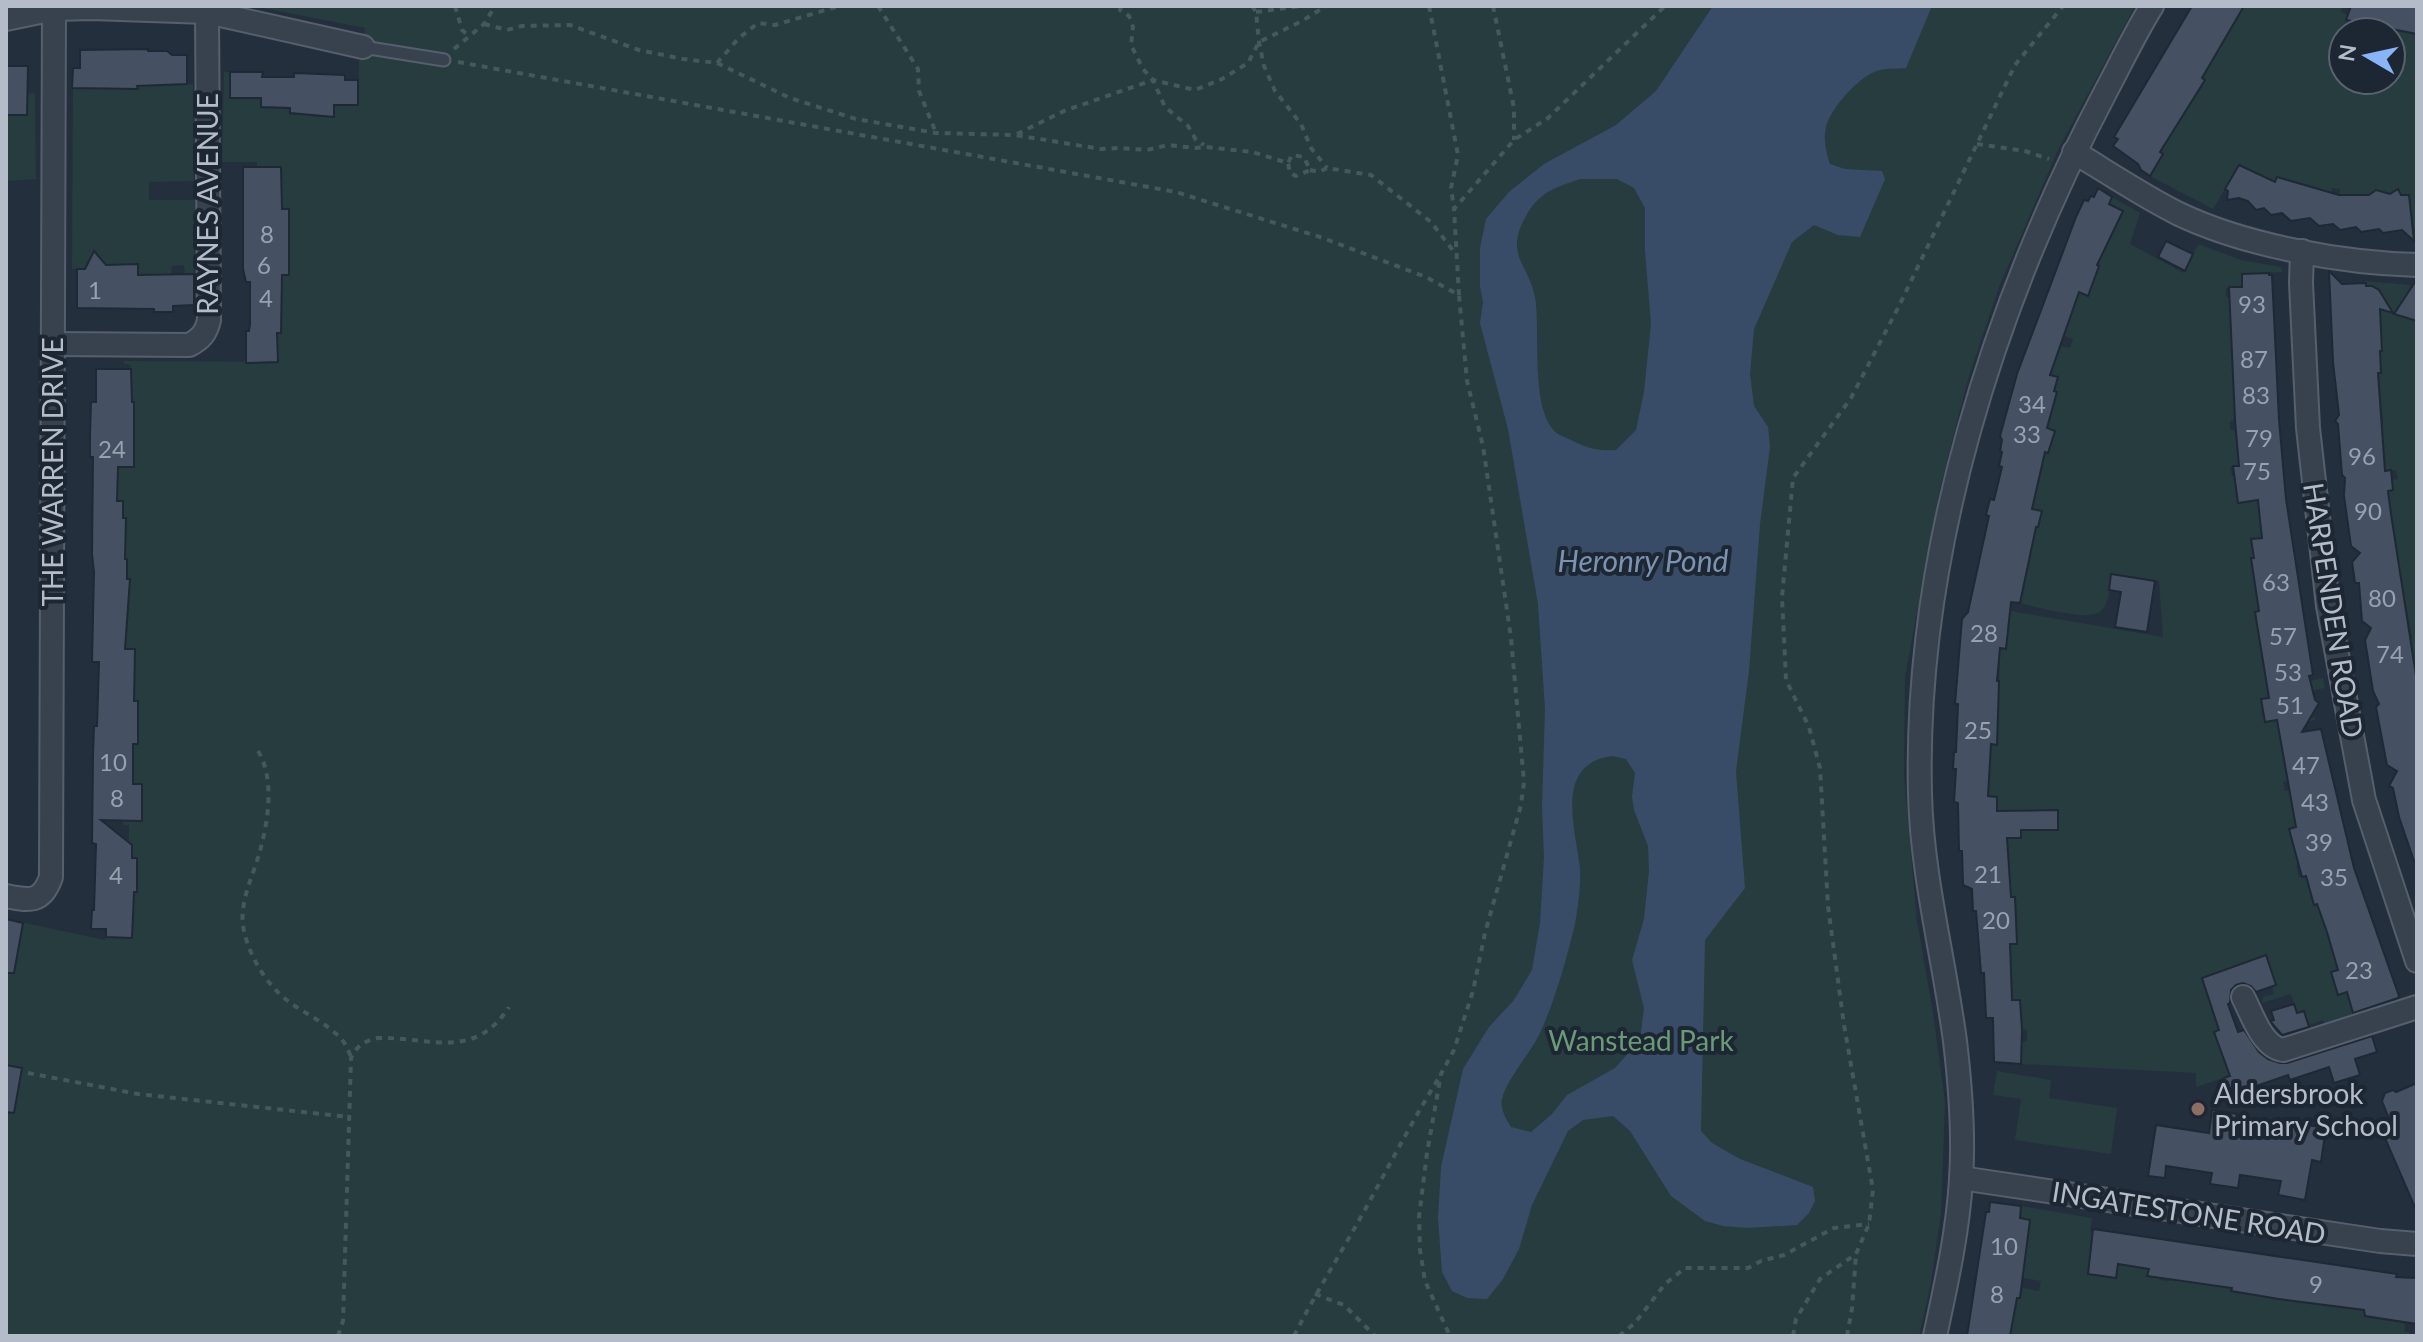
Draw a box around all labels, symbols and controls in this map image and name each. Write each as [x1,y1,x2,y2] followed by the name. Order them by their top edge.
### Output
[2327,16,2407,96] north arrow
[2332,42,2361,63] text: N
[190,93,224,315] street label: RAYNES AVENUE
[260,219,274,248] house number: 8
[257,250,271,279] house number: 6
[88,275,102,304] house number: 1
[259,283,273,312] house number: 4
[2238,289,2266,318] house number: 93
[35,337,69,607] street label: THE WARREN DRIVE
[2240,344,2268,373] house number: 87
[2242,380,2270,409] house number: 83
[2018,389,2046,418] house number: 34
[2013,419,2041,448] house number: 33
[2245,423,2273,452] house number: 79
[98,434,126,463] house number: 24
[2348,441,2376,470] house number: 96
[2243,456,2271,485] house number: 75
[2297,480,2371,740] street label: HARPENDEN ROAD
[2354,496,2382,525] house number: 90
[1558,542,1729,578] water label: Heronry Pond
[2262,567,2290,596] house number: 63
[2368,583,2396,612] house number: 80
[1970,618,1998,647] house number: 28
[2269,621,2297,650] house number: 57
[2376,639,2404,668] house number: 74
[2274,657,2302,686] house number: 53
[2276,690,2304,719] house number: 51
[1964,715,1992,744] house number: 25
[99,747,127,776] house number: 10
[2292,750,2320,779] house number: 47
[110,783,124,812] house number: 8
[2301,787,2329,816] house number: 43
[2305,827,2333,856] house number: 39
[1974,859,2002,888] house number: 21
[109,860,123,889] house number: 4
[2320,862,2348,891] house number: 35
[1982,905,2010,934] house number: 20
[2345,955,2373,984] house number: 23
[1548,1023,1734,1057] park label: Wanstead Park
[2214,1076,2398,1142] place label: Aldersbrook Primary School
[2189,1100,2207,1118] marker: Aldersbrook Primary School
[2050,1174,2328,1250] street label: INGATESTONE ROAD
[1990,1231,2018,1260] house number: 10
[2309,1269,2323,1298] house number: 9
[1990,1279,2004,1308] house number: 8

